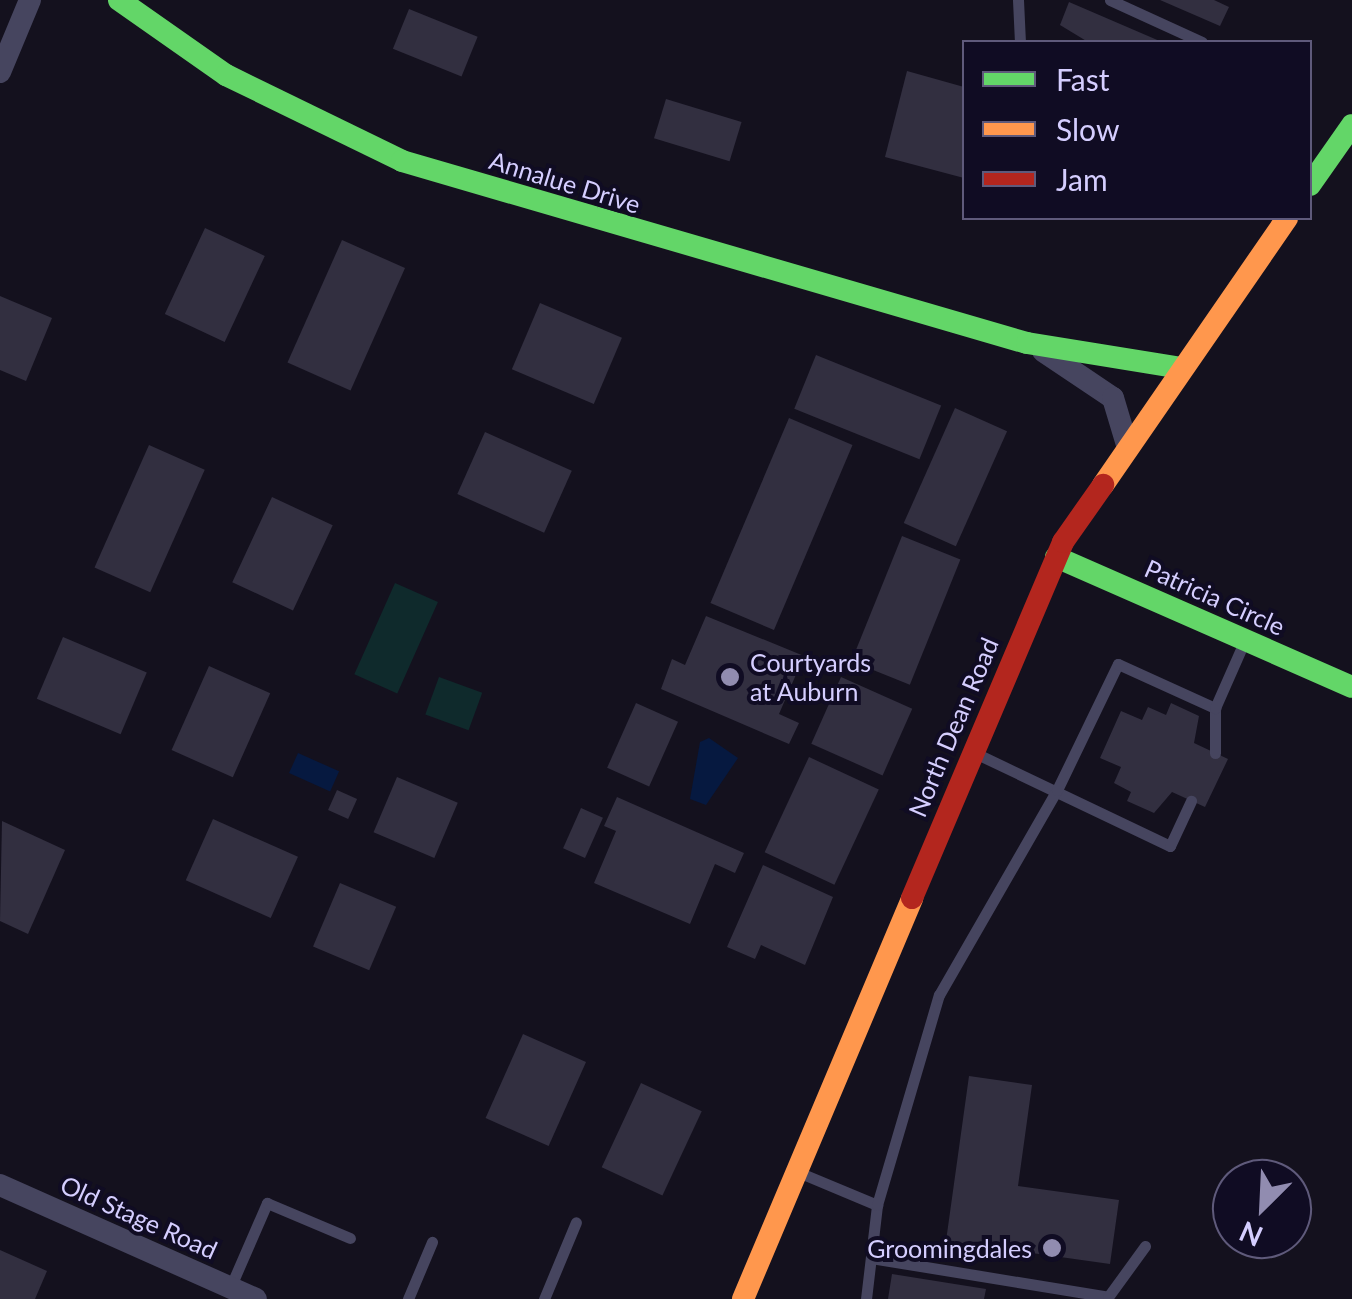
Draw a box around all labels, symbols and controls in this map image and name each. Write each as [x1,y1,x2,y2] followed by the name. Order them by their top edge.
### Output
[962,40,1312,220] legend
[1056,61,1110,97] text: Fast
[1056,111,1119,147] text: Slow
[486,145,644,219] street label: Annalue Drive
[1056,161,1108,197] text: Jam
[1140,553,1290,641] street label: Patricia Circle
[902,633,1004,821] street label: North Dean Road
[750,648,871,707] place label: Courtyards at Auburn
[719,666,741,688] marker: Courtyards at Auburn
[1212,1159,1312,1259] north arrow
[56,1169,222,1265] street label: Old Stage Road
[1234,1215,1267,1255] text: N
[867,1233,1032,1263] place label: Groomingdales
[1041,1237,1063,1259] marker: Groomingdales

